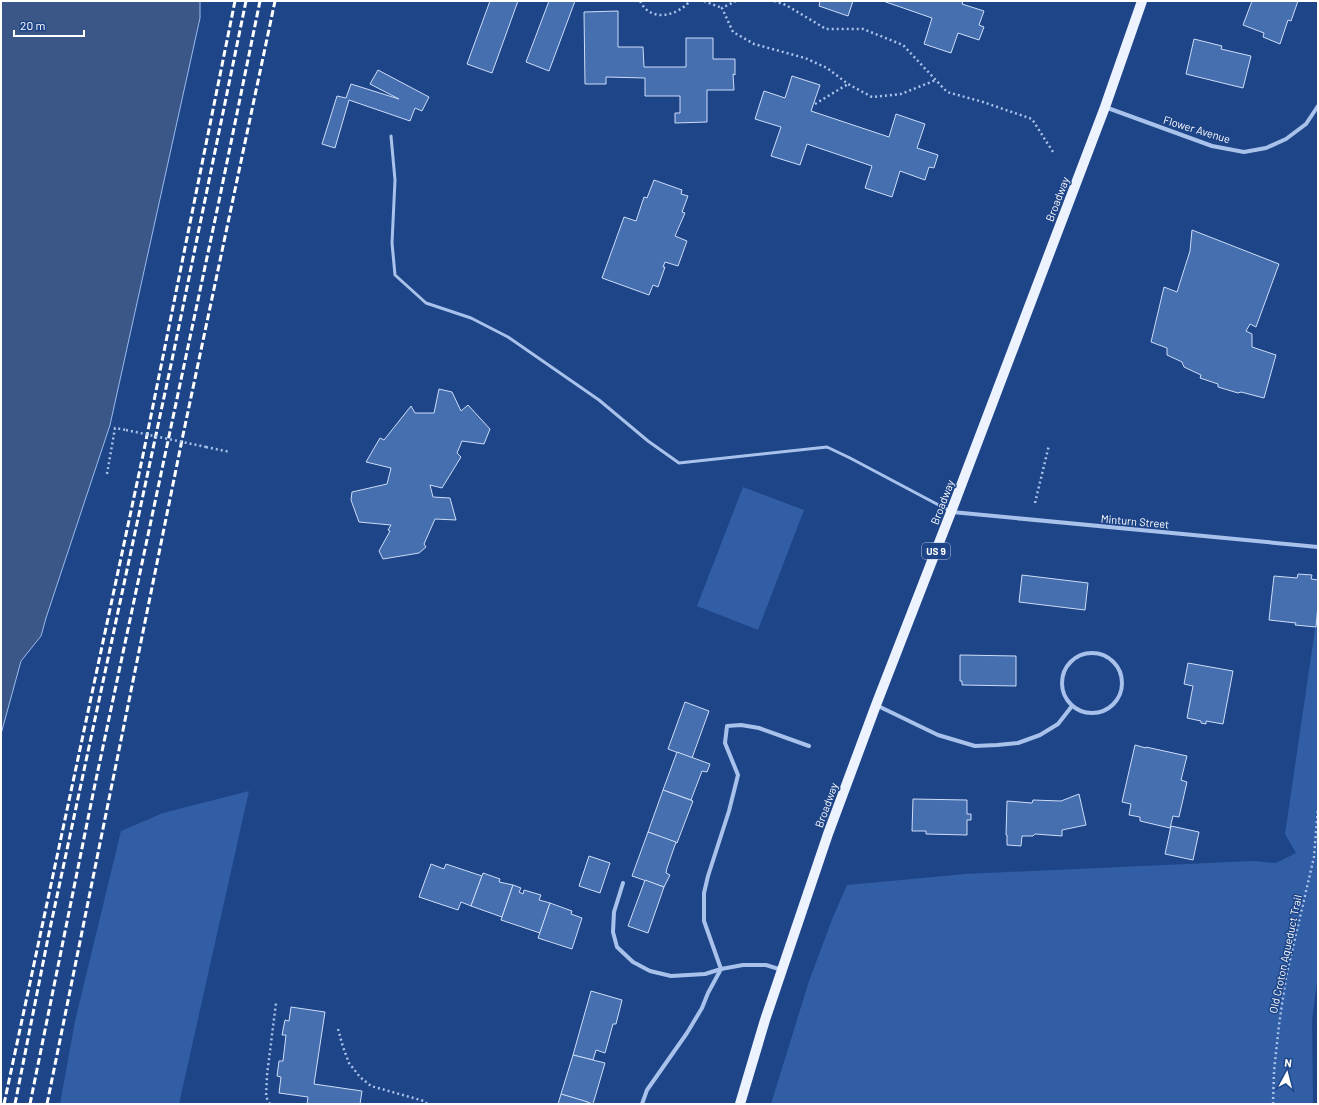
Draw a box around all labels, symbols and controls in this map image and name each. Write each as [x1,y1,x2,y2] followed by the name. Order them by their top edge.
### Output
[14,12,84,38] scale bar
[20,18,46,32] text: 20 m
[1162,113,1232,145] street label: Flower Avenue
[1043,175,1071,223] street label: Broadway
[928,478,956,526] street label: Broadway
[1100,512,1170,530] street label: Minturn Street
[922,543,950,559] road number: US 9
[812,781,840,829] street label: Broadway
[1266,894,1304,1014] street label: Old Croton Aqueduct Trail
[1267,1053,1307,1093] north arrow
[1284,1056,1293,1069] text: N

